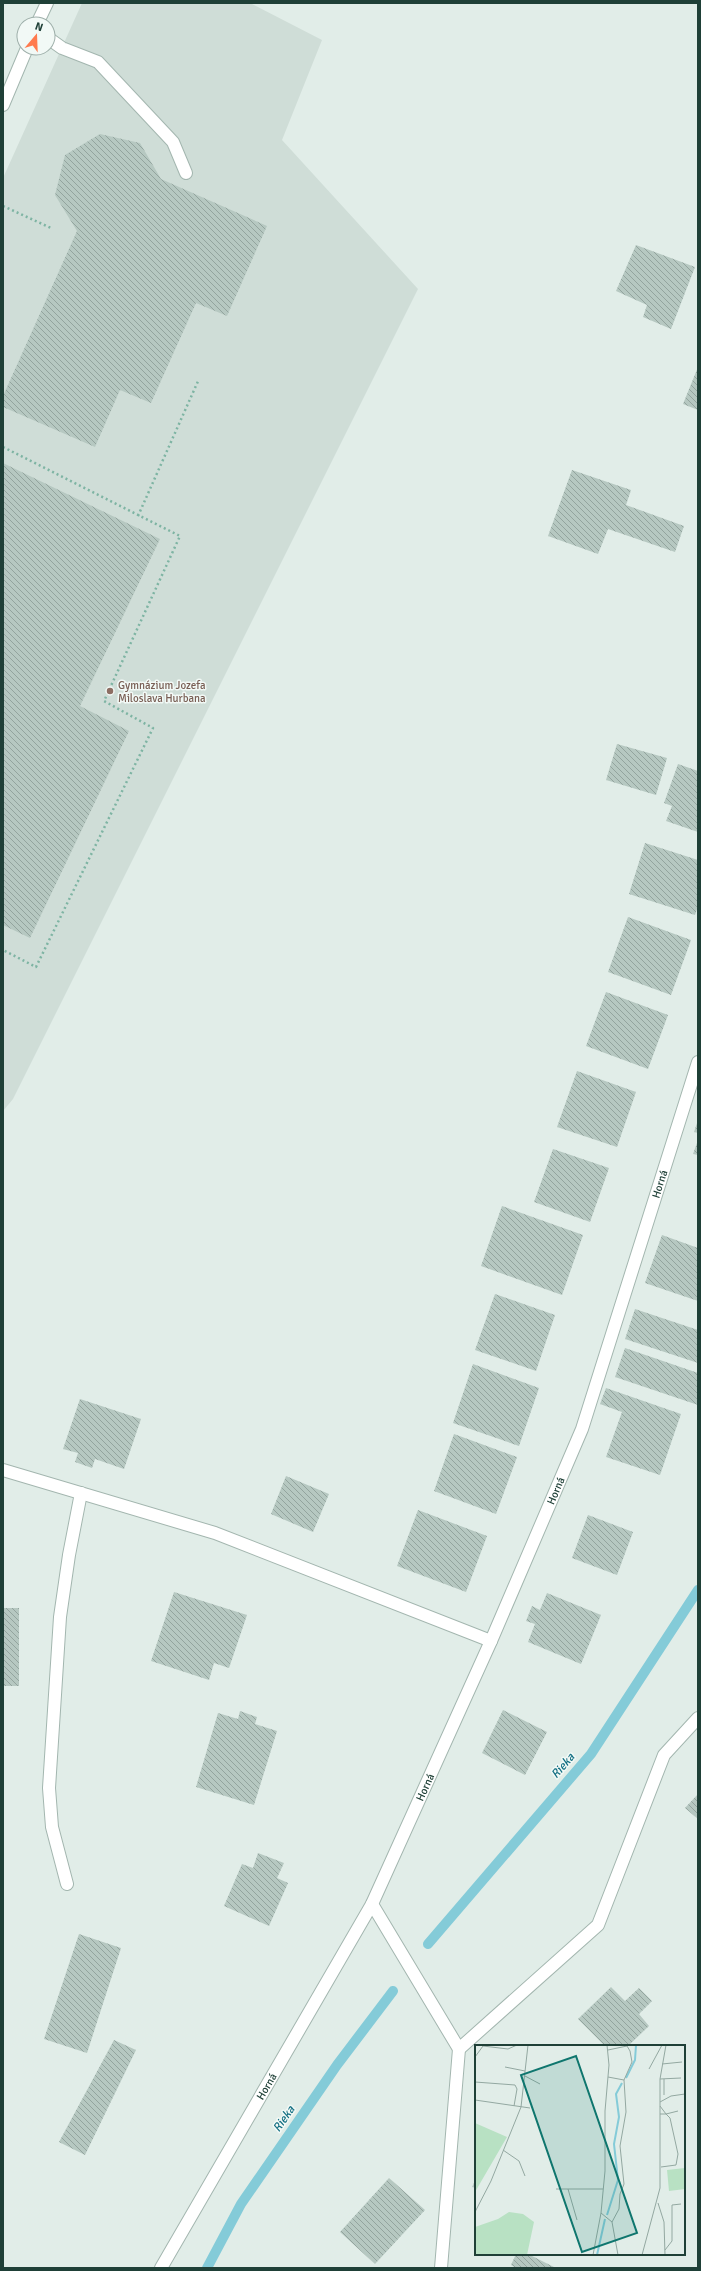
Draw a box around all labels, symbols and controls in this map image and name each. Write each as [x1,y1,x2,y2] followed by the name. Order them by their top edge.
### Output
[16,16,56,56] north arrow
[33,20,45,34] text: N
[118,679,206,705] place label: Gymnázium Jozefa Miloslava Hurbana
[105,686,115,696] marker: Gymnázium Jozefa Miloslava Hurbana
[649,1168,670,1200] street label: Horná
[544,1474,567,1506] street label: Horná
[548,1750,579,1782] water label: Rieka
[413,1771,437,1803] street label: Horná
[475,2045,685,2255] inset map
[253,2070,279,2102] street label: Horná
[270,2102,299,2135] water label: Rieka

